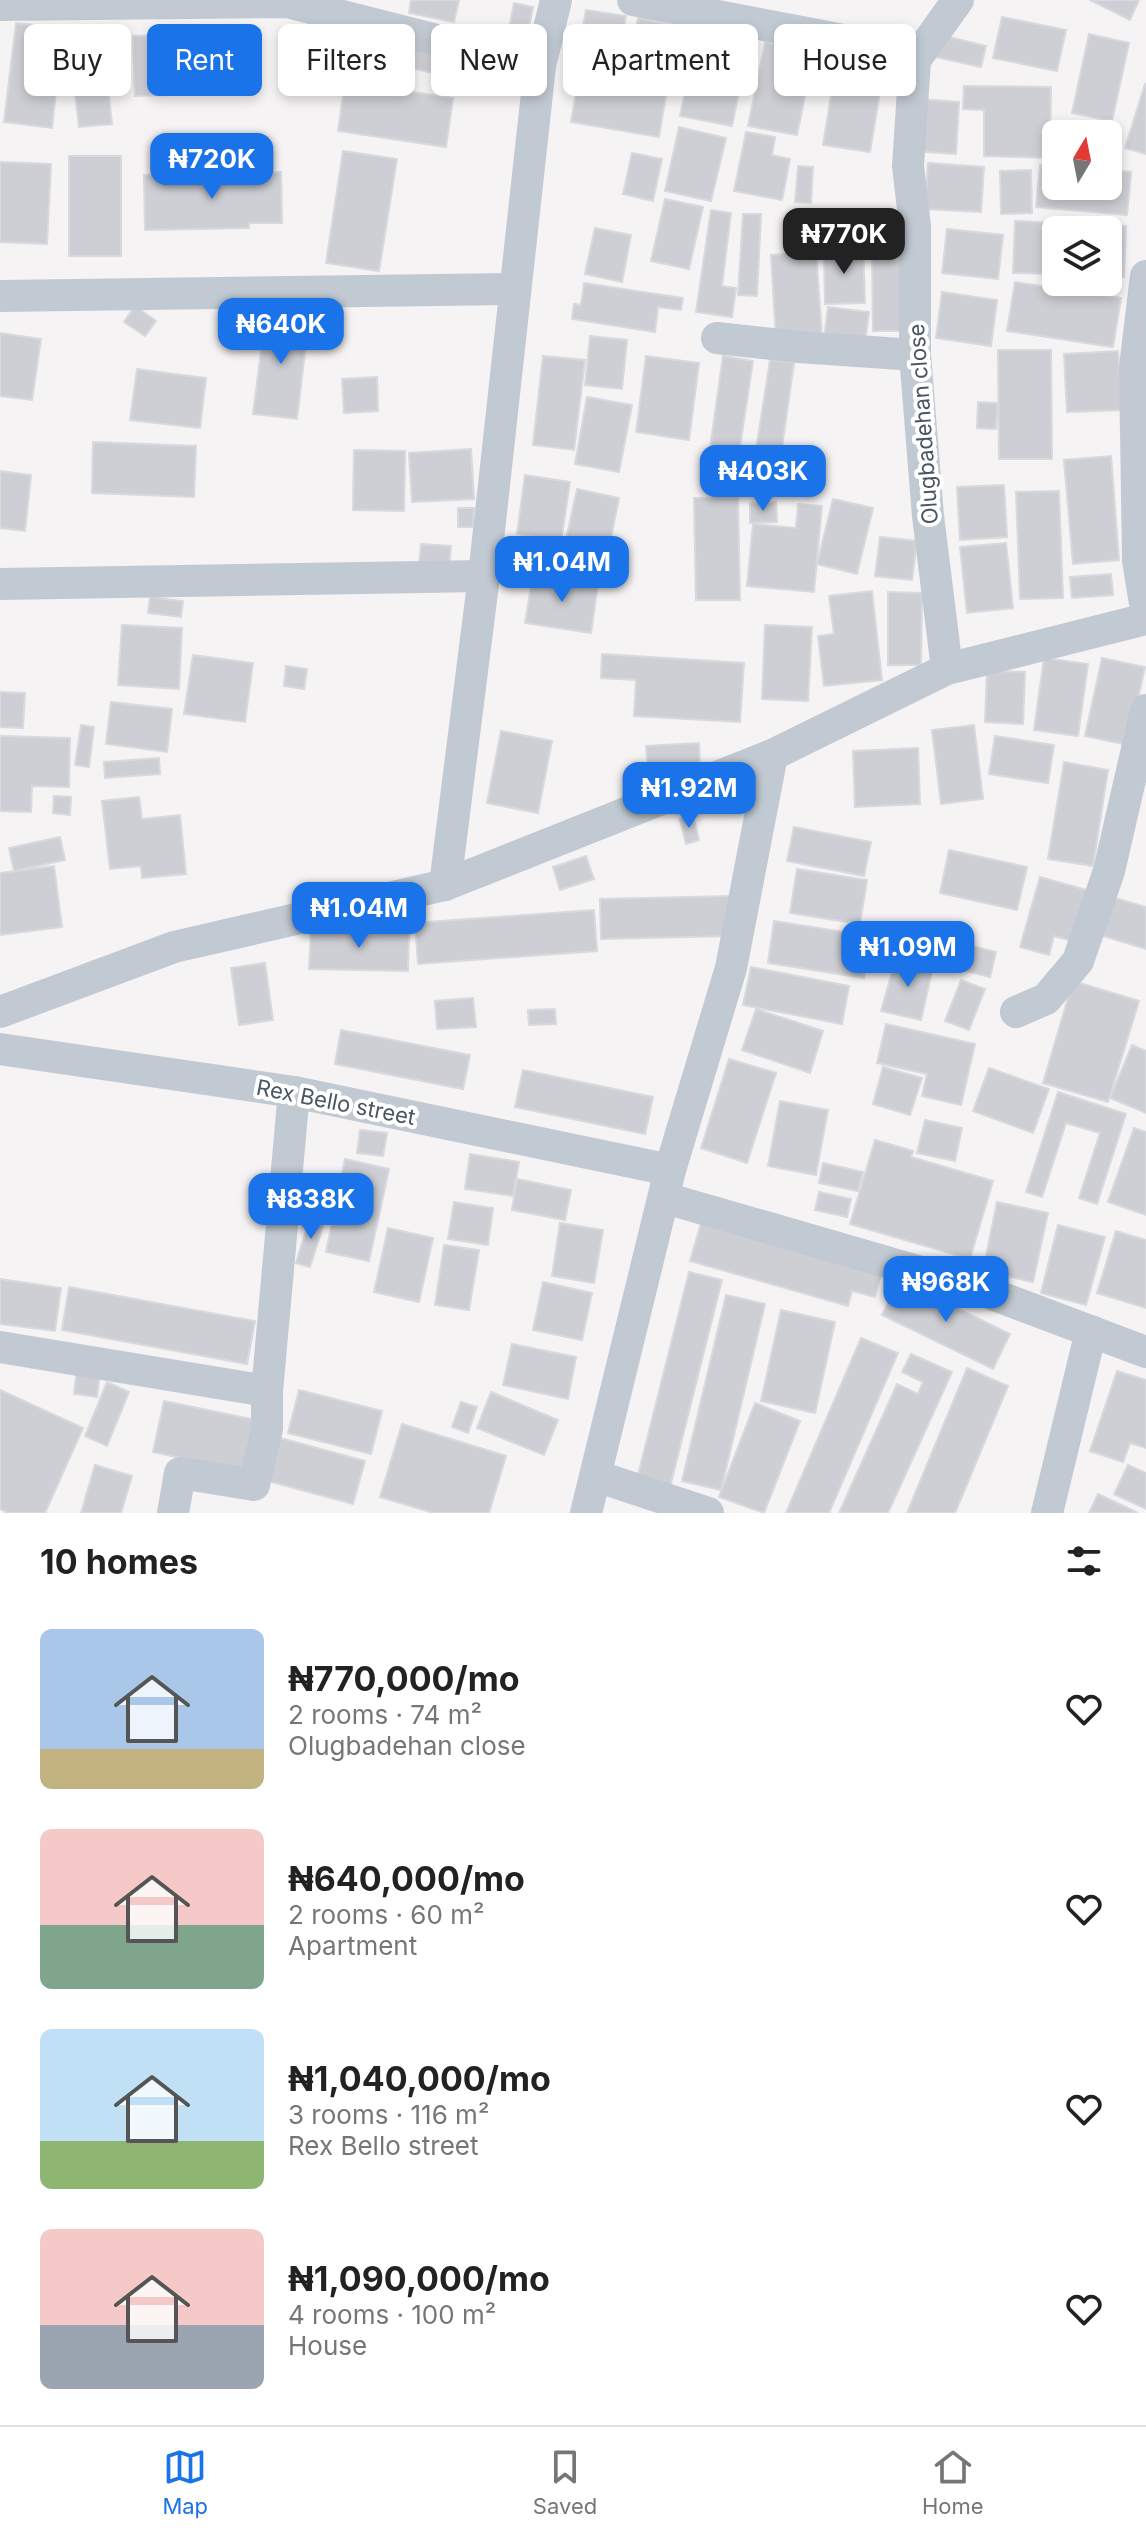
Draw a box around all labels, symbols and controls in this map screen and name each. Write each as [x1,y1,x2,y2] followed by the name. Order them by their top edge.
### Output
[24,24,131,96] chip: Buy
[147,24,262,96] chip: Rent
[278,24,415,96] chip: Filters
[431,24,547,96] chip: New
[563,24,758,96] chip: Apartment
[774,24,916,96] chip: House
[1042,120,1122,200] north arrow
[1042,120,1122,296] map controls
[156,133,268,201] pin: ₦720K
[168,143,256,174] text: ₦720K
[788,208,900,276] pin: ₦770K
[1042,216,1122,296] button: layers
[801,218,887,249] text: ₦770K
[225,298,337,366] pin: ₦640K
[236,308,326,339] text: ₦640K
[903,323,943,525] street label: Olugbadehan close
[707,445,819,513] pin: ₦403K
[718,455,808,486] text: ₦403K
[497,536,627,604] pin: ₦1.04M
[513,546,611,577] text: ₦1.04M
[624,762,754,830] pin: ₦1.92M
[641,772,737,803] text: ₦1.92M
[294,882,424,950] pin: ₦1.04M
[310,892,408,923] text: ₦1.04M
[843,921,973,989] pin: ₦1.09M
[859,931,957,962] text: ₦1.09M
[254,1074,418,1130] street label: Rex Bello street
[255,1173,367,1241] pin: ₦838K
[266,1183,356,1214] text: ₦838K
[890,1256,1002,1324] pin: ₦968K
[901,1266,991,1297] text: ₦968K
[1062,1539,1106,1583] icon: filters
[40,1541,198,1582] text: 10 homes
[288,1658,520,1699] text: ₦770,000/mo
[104,1661,200,1757] icon: home
[1062,1687,1106,1731] icon: heart
[288,1699,482,1730] text: 2 rooms · 74 m²
[288,1730,526,1761] text: Olugbadehan close
[288,1858,525,1899] text: ₦640,000/mo
[104,1861,200,1957] icon: home
[1062,1887,1106,1931] icon: heart
[288,1899,484,1930] text: 2 rooms · 60 m²
[288,1930,417,1961] text: Apartment
[288,2058,551,2099] text: ₦1,040,000/mo
[104,2061,200,2157] icon: home
[1062,2087,1106,2131] icon: heart
[288,2099,489,2130] text: 3 rooms · 116 m²
[288,2130,479,2161] text: Rex Bello street
[288,2258,550,2299] text: ₦1,090,000/mo
[104,2261,200,2357] icon: home
[1062,2287,1106,2331] icon: heart
[288,2299,496,2330] text: 4 rooms · 100 m²
[288,2330,367,2361] text: House
[162,2445,208,2519] tab: Map
[533,2445,597,2519] tab: Saved
[922,2445,984,2519] tab: Home

